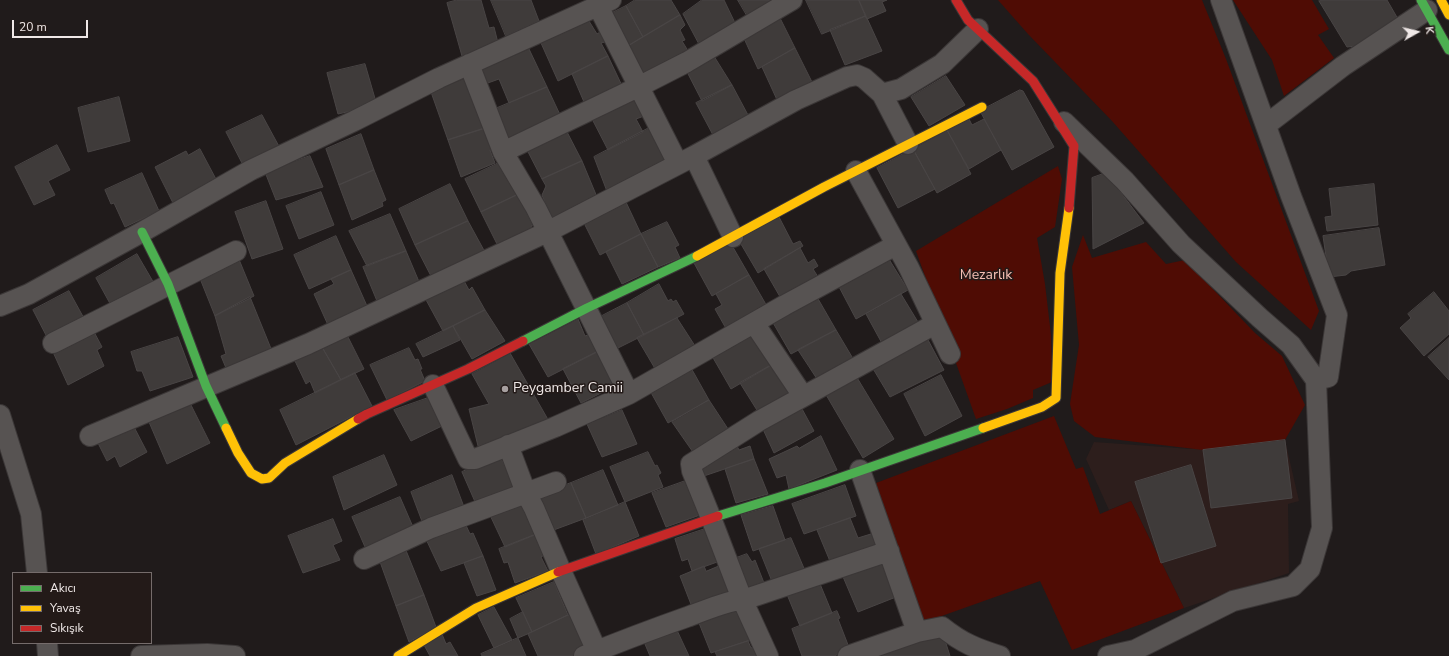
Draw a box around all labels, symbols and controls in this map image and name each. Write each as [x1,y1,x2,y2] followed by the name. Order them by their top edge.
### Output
[14,12,90,38] scale bar
[1397,12,1437,52] north arrow
[19,19,47,35] text: 20 m
[1421,26,1437,35] text: K
[960,268,1012,284] park label: Mezarlık
[513,381,623,397] place label: Peygamber Camii
[500,384,510,394] marker: Peygamber Camii
[12,572,152,644] legend
[50,580,76,596] text: Akıcı
[50,600,81,616] text: Yavaş
[50,620,84,636] text: Sıkışık

